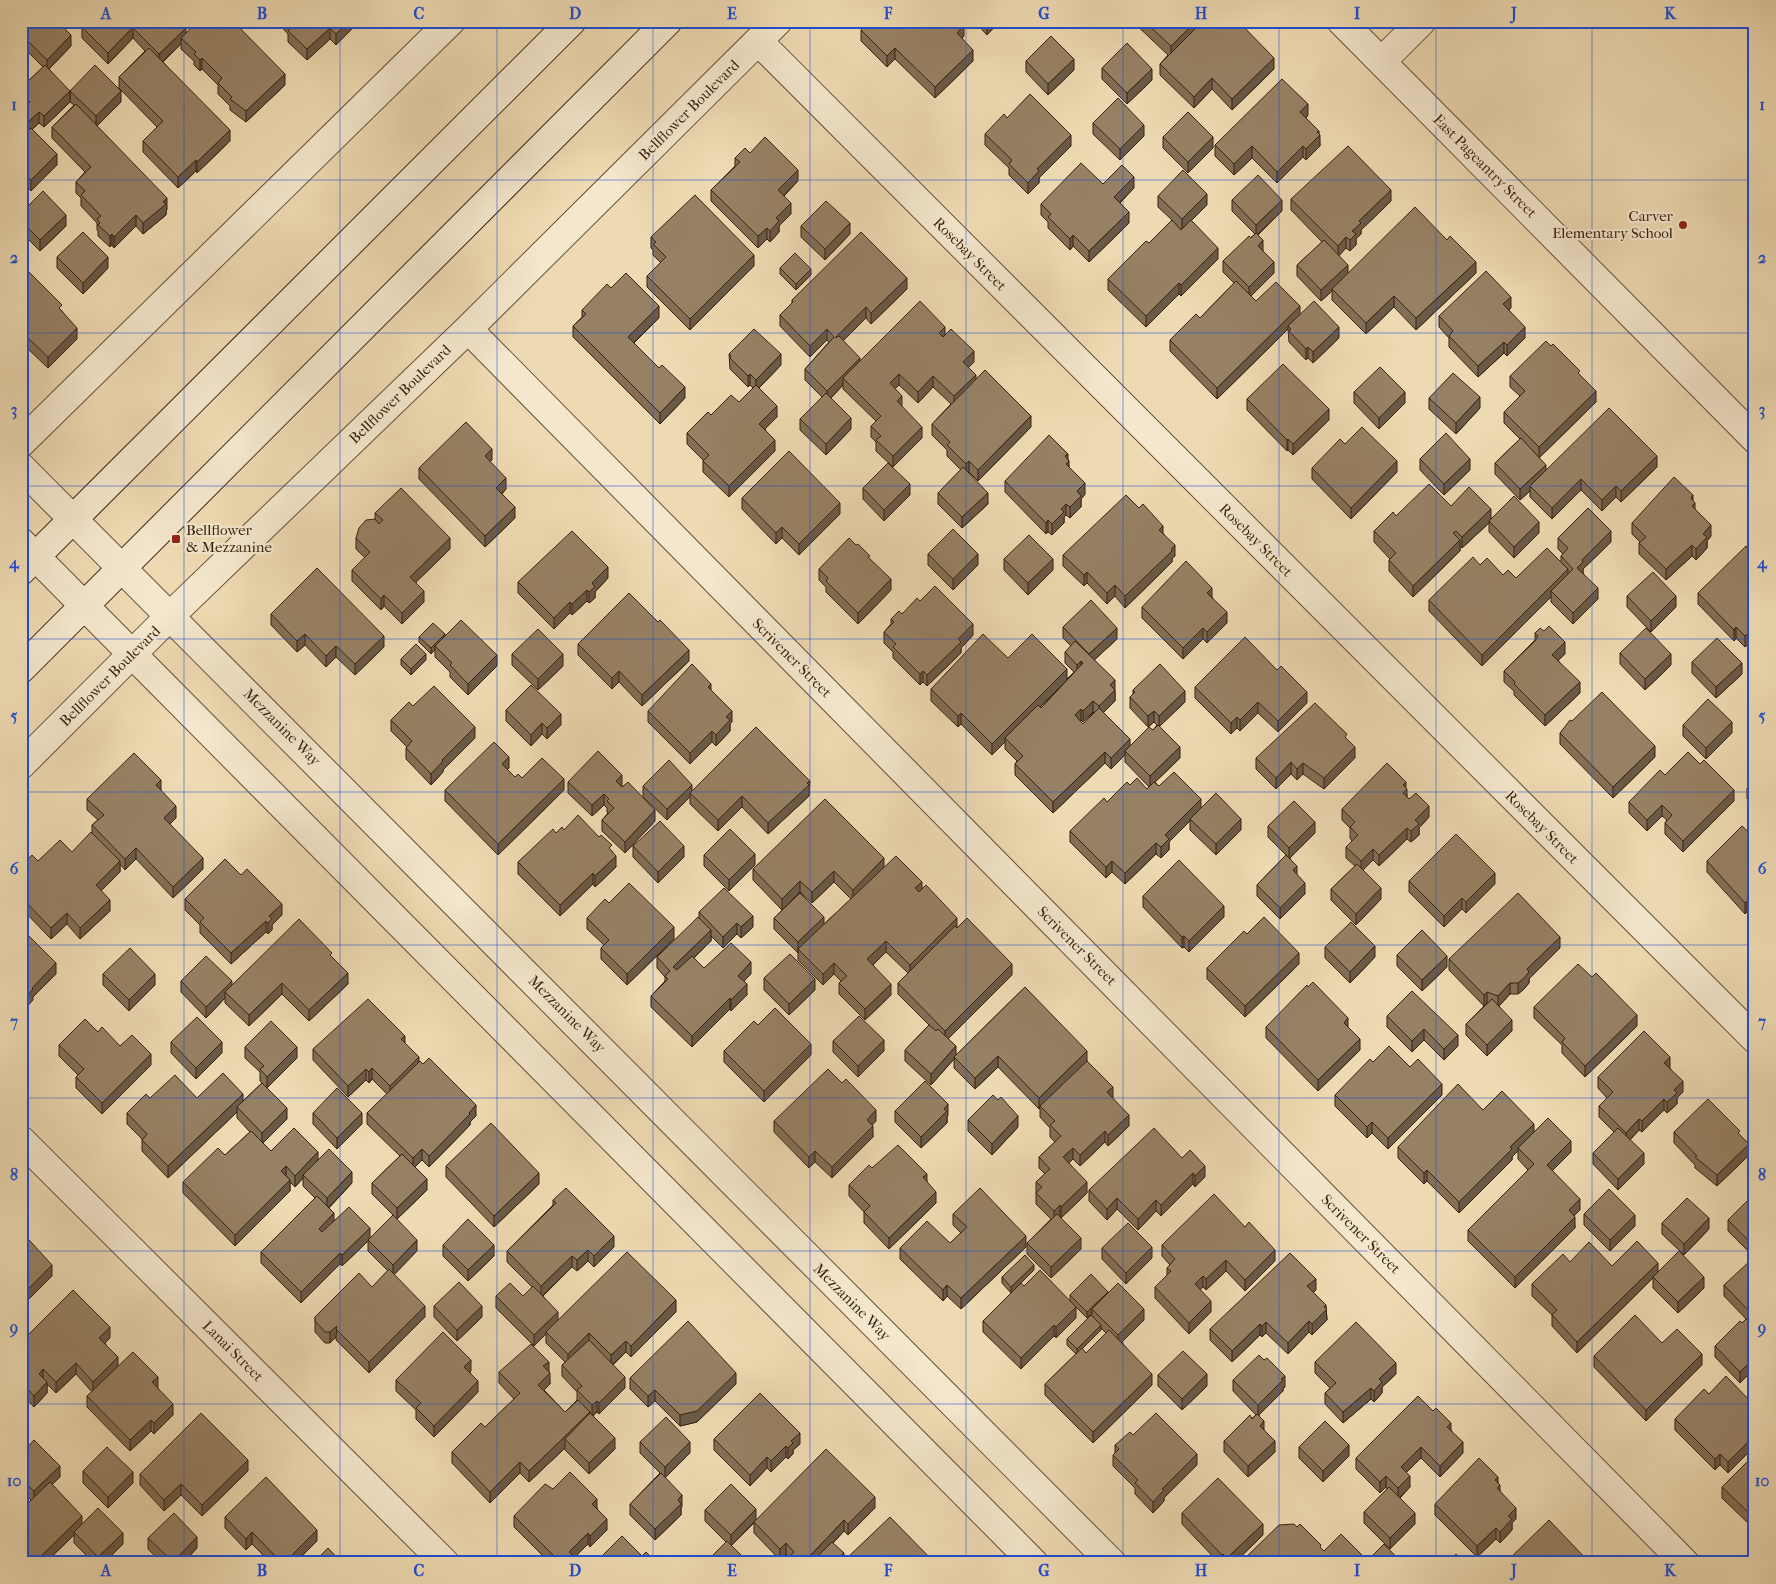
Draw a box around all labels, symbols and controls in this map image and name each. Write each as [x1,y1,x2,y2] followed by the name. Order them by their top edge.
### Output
[100,4,112,23] text: A
[257,4,267,23] text: B
[414,4,425,23] text: C
[569,4,581,23] text: D
[727,4,737,23] text: E
[883,4,893,23] text: F
[1038,4,1050,23] text: G
[1195,4,1208,23] text: H
[1354,4,1361,23] text: I
[1509,4,1517,24] text: J
[1664,4,1677,23] text: K
[635,55,744,164] street label: Bellflower Boulevard
[11,95,17,114] text: 1
[1759,95,1765,114] text: 1
[1429,110,1541,222] street label: East Pageantry Street
[1552,207,1674,242] place label: Carver Elementary School
[929,213,1011,295] street label: Rosebay Street
[1677,219,1689,231] marker: Carver Elementary School
[10,248,18,267] text: 2
[1758,248,1766,267] text: 2
[345,340,455,447] street label: Bellflower Boulevard
[11,400,17,420] text: 3
[1759,400,1765,420] text: 3
[1215,499,1297,581] street label: Rosebay Street
[186,521,272,556] place label: Bellflower & Mezzanine
[170,533,182,545] marker: Bellflower & Mezzanine
[8,553,20,573] text: 4
[1756,553,1768,573] text: 4
[749,615,836,702] street label: Scrivener Street
[56,621,165,730] street label: Bellflower Boulevard
[240,685,325,770] street label: Mezzanine Way
[11,706,18,725] text: 5
[1759,706,1766,725] text: 5
[1501,786,1583,868] street label: Rosebay Street
[10,859,19,878] text: 6
[1758,859,1767,878] text: 6
[1034,903,1121,990] street label: Scrivener Street
[525,972,610,1057] street label: Mezzanine Way
[9,1012,18,1031] text: 7
[1757,1012,1766,1031] text: 7
[10,1165,18,1184] text: 8
[1758,1165,1766,1184] text: 8
[1318,1191,1405,1278] street label: Scrivener Street
[810,1260,895,1345] street label: Mezzanine Way
[199,1317,268,1386] street label: Lanai Street
[9,1318,18,1338] text: 9
[1757,1318,1766,1338] text: 9
[7,1471,21,1490] text: 10
[1755,1471,1769,1490] text: 10
[100,1561,112,1580] text: A
[257,1561,267,1580] text: B
[414,1561,425,1580] text: C
[569,1561,581,1580] text: D
[727,1561,737,1580] text: E
[883,1561,893,1580] text: F
[1038,1561,1050,1580] text: G
[1195,1561,1208,1580] text: H
[1354,1561,1361,1580] text: I
[1509,1561,1517,1581] text: J
[1664,1561,1677,1580] text: K

